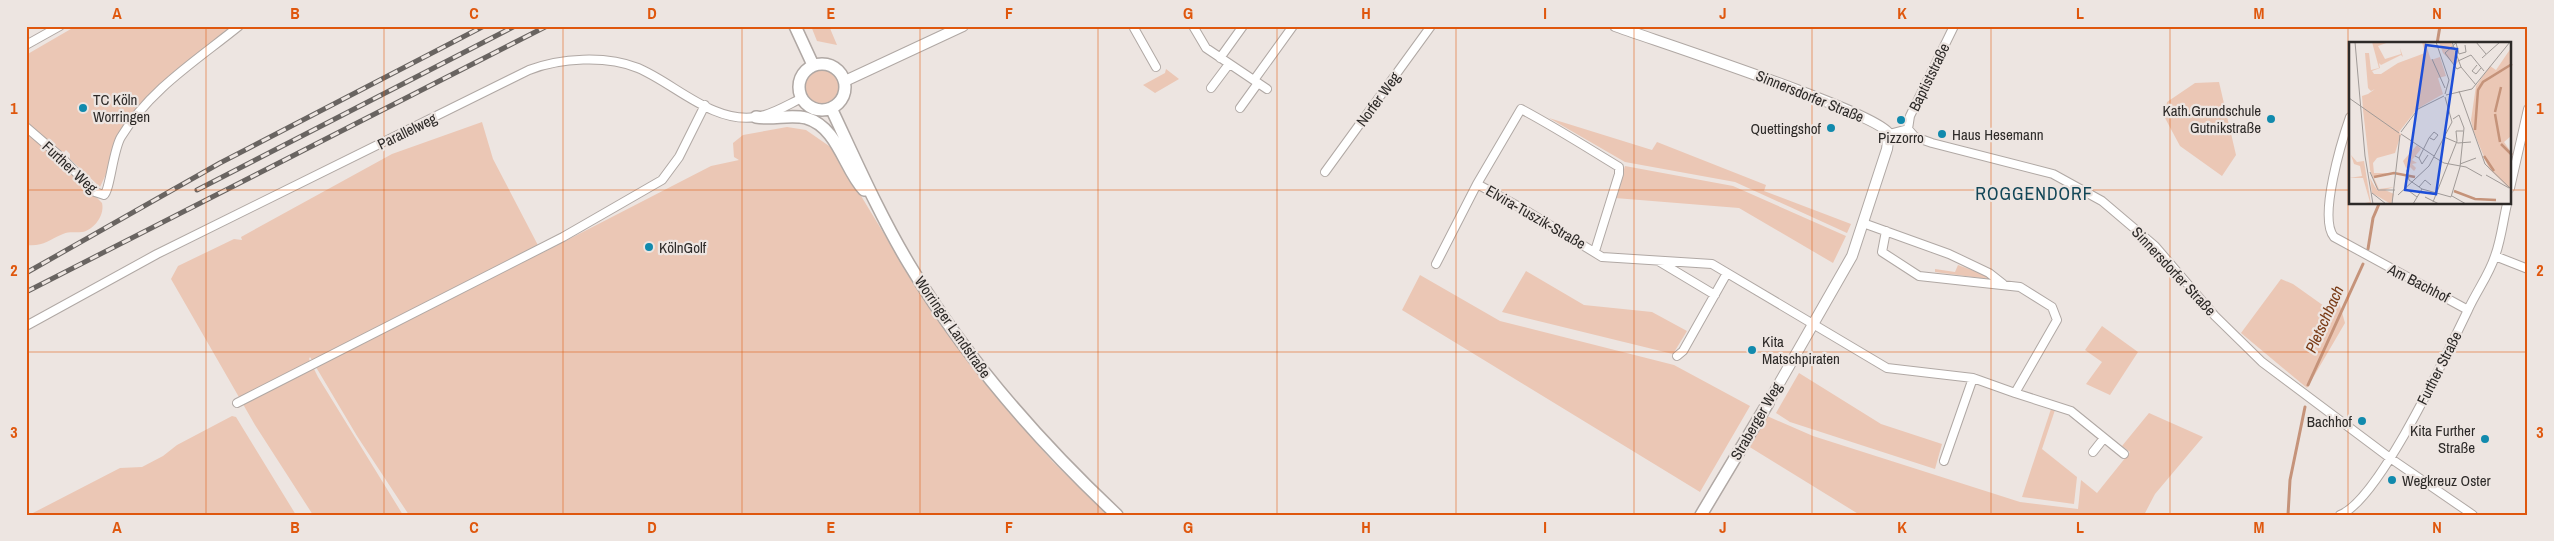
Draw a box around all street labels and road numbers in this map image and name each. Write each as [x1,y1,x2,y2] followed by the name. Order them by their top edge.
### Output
[1904,39,1955,114] street label: Baptiststraße
[1753,65,1867,127] street label: Sinnersdorfer Straße
[1351,67,1405,131] street label: Norfer Weg
[374,108,440,154] street label: Parallelweg
[38,136,102,198] street label: Further Weg
[1482,180,1590,254] street label: Elvira-Tuszik-Straße
[2127,222,2221,320] street label: Sinnersdorfer Straße
[2383,258,2454,308] street label: Am Bachhof
[910,272,996,382] street label: Worringer Landstraße
[2411,327,2467,408] street label: Further Straße
[1725,378,1787,464] street label: Straberger Weg

